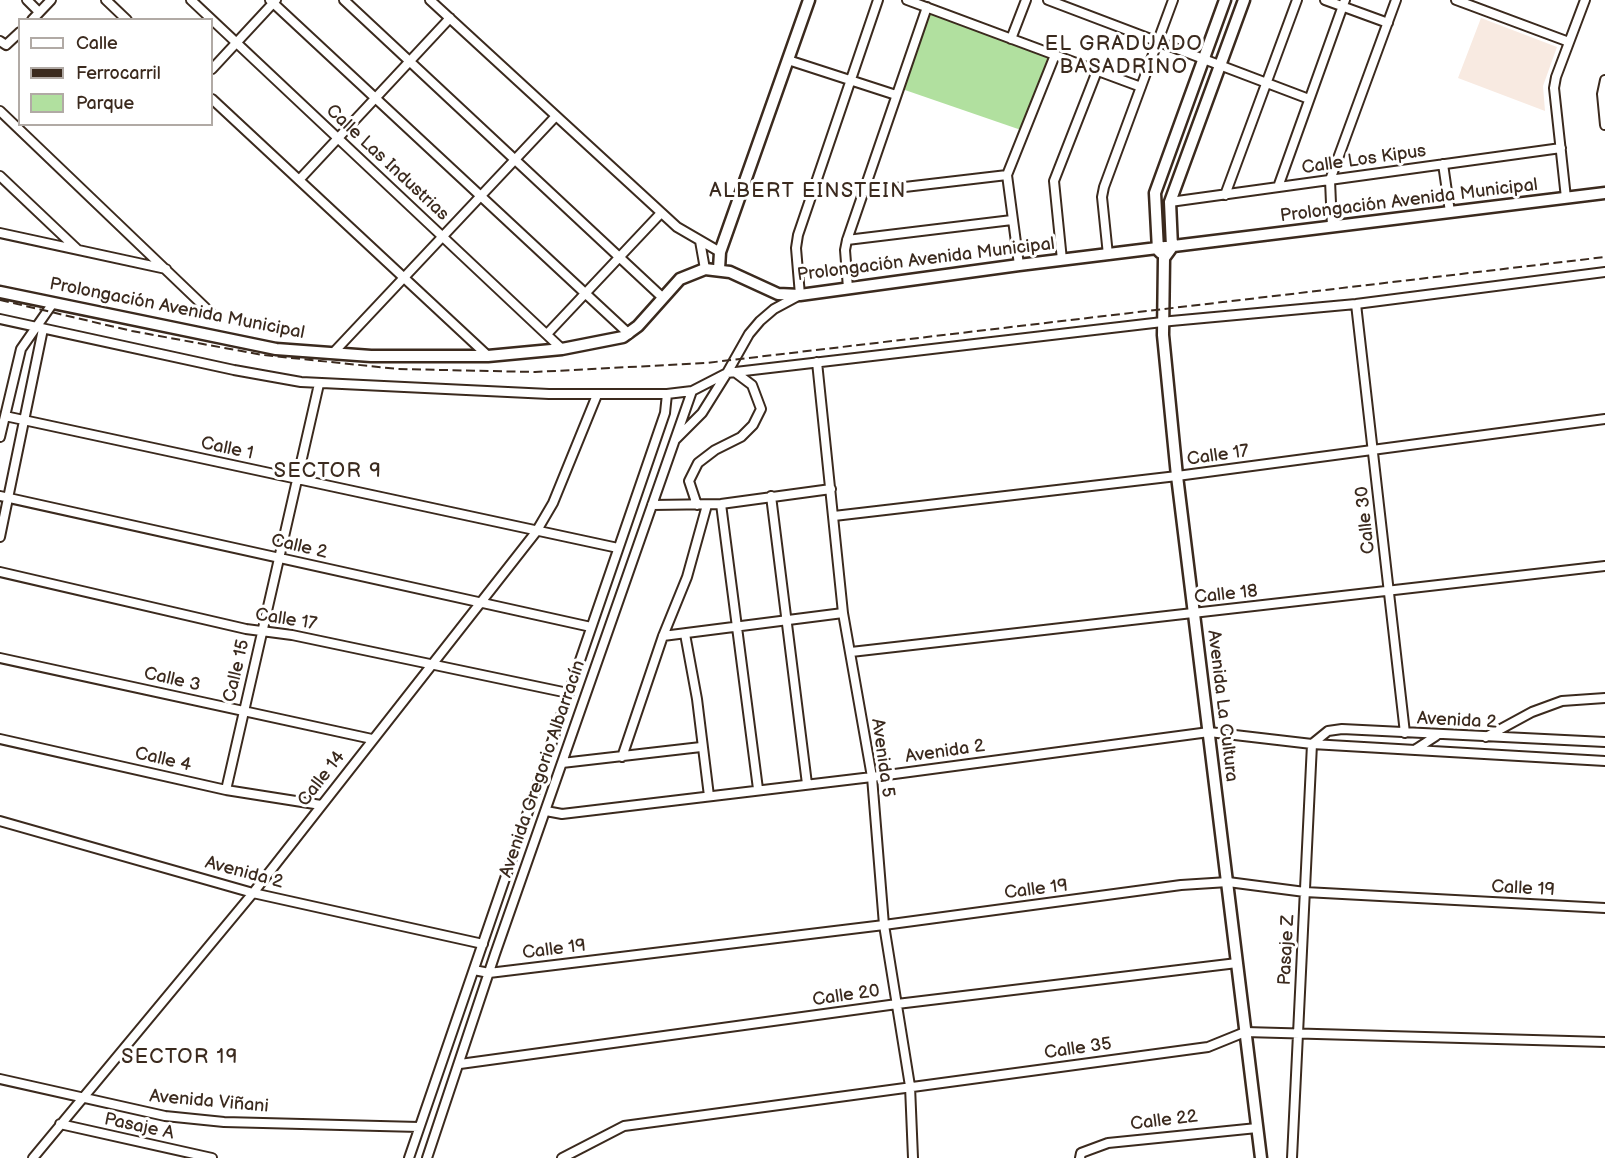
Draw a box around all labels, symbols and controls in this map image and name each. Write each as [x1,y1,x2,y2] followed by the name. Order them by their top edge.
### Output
[18,18,213,126] legend
[76,33,118,54] text: Calle
[1045,33,1203,80] district label: EL GRADUADO BASADRINO
[76,63,161,84] text: Ferrocarril
[76,93,134,114] text: Parque
[321,100,453,226] street label: Calle Las Industrias
[1300,141,1428,179] street label: Calle Los Kipus
[1279,174,1539,228] street label: Prolongación Avenida Municipal
[709,180,907,204] district label: ALBERT EINSTEIN
[796,233,1056,287] street label: Prolongación Avenida Municipal
[48,274,306,344] street label: Prolongación Avenida Municipal
[199,433,255,465] street label: Calle 1
[1186,441,1250,471] street label: Calle 17
[274,460,382,484] district label: SECTOR 9
[1352,485,1380,555] street label: Calle 30
[269,530,329,564] street label: Calle 2
[1193,581,1259,609] street label: Calle 18
[254,604,318,636] street label: Calle 17
[1202,629,1242,783] street label: Avenida La Cultura
[219,638,255,704] street label: Calle 15
[496,658,590,880] street label: Avenida Gregorio Albarracín
[142,663,202,697] street label: Calle 3
[1416,708,1498,734] street label: Avenida 2
[866,717,898,799] street label: Avenida 5
[904,736,986,768] street label: Avenida 2
[133,743,193,777] street label: Calle 4
[294,747,350,811] street label: Calle 14
[203,852,285,894] street label: Avenida 2
[1003,875,1069,905] street label: Calle 19
[1491,877,1555,901] street label: Calle 19
[1274,914,1300,986] street label: Pasaje Z
[521,935,587,965] street label: Calle 19
[811,981,881,1011] street label: Calle 20
[1043,1034,1113,1064] street label: Calle 35
[121,1046,239,1070] district label: SECTOR 19
[149,1086,269,1118] street label: Avenida Viñani
[1129,1106,1199,1136] street label: Calle 22
[102,1109,176,1145] street label: Pasaje A

